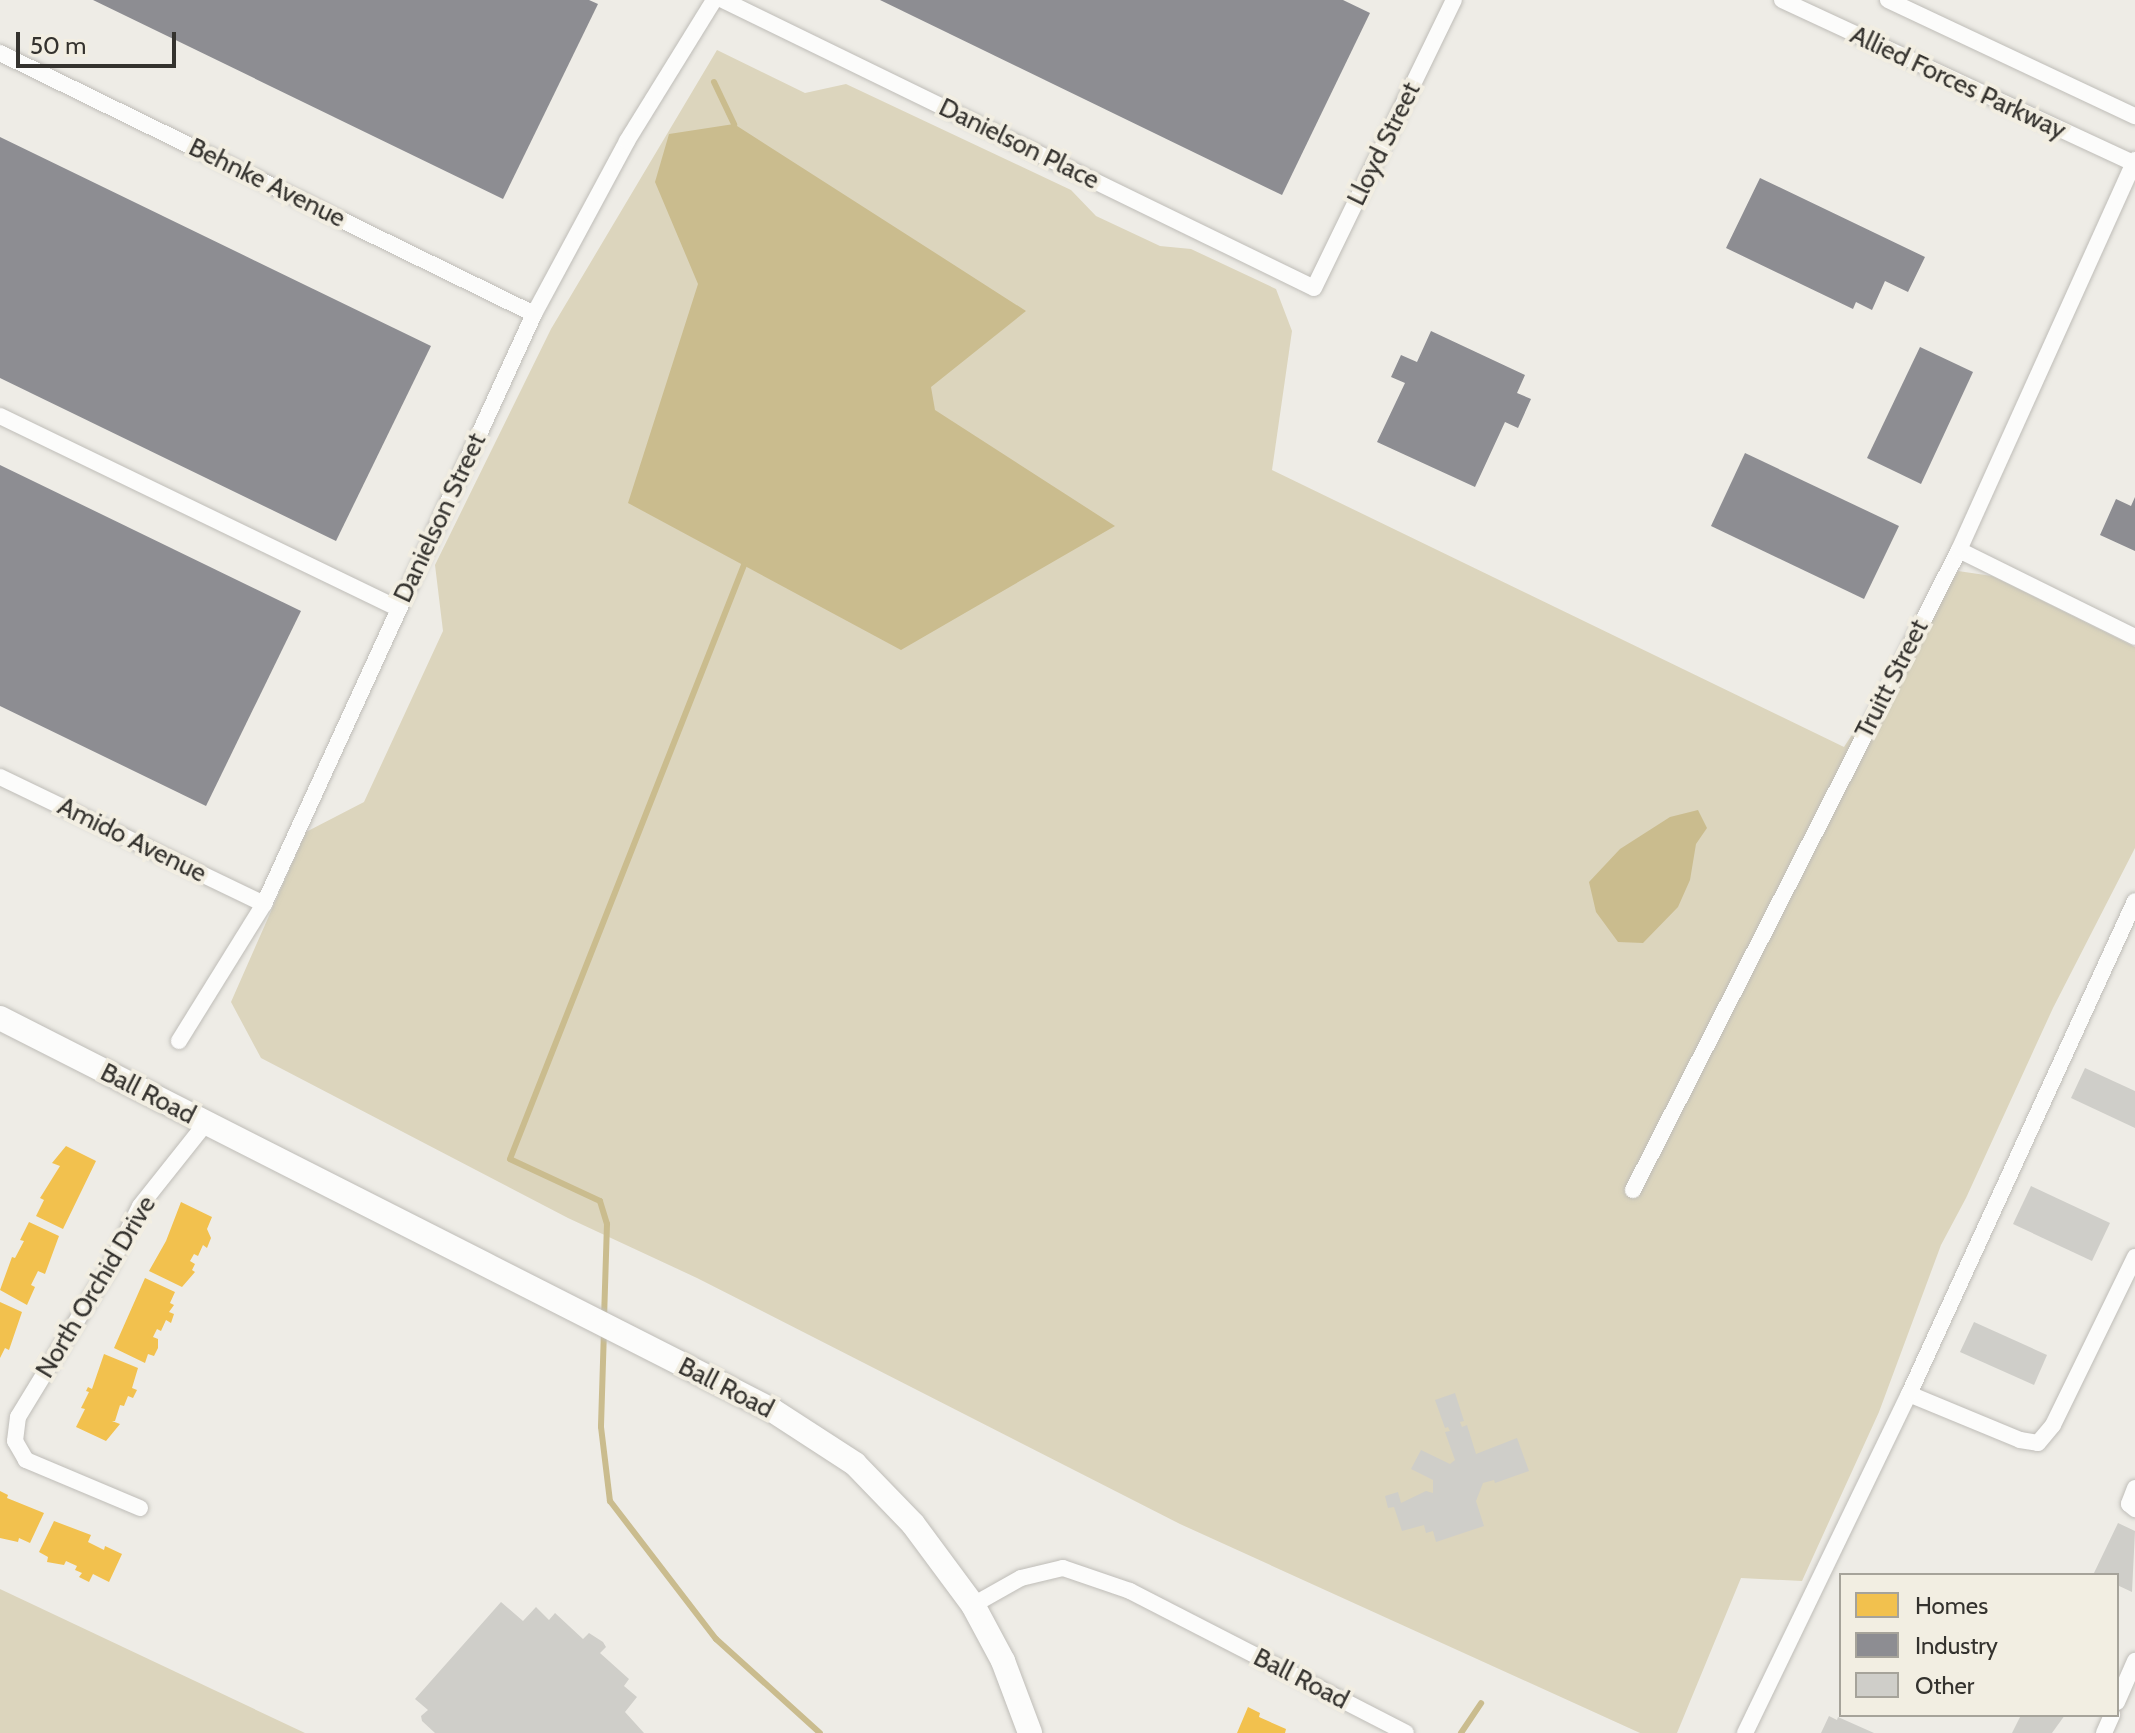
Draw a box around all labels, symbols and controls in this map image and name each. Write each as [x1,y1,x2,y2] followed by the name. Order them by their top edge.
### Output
[20,16,180,66] scale bar
[1845,19,2071,147] street label: Allied Forces Parkway
[30,31,86,60] text: 50 m
[1341,77,1427,211] street label: Lloyd Street
[934,92,1104,196] street label: Danielson Place
[184,132,350,234] street label: Behnke Avenue
[387,429,493,607] street label: Danielson Street
[1849,614,1935,744] street label: Truitt Street
[53,791,211,889] street label: Amido Avenue
[95,1057,201,1131] street label: Ball Road
[29,1190,163,1384] street label: North Orchid Drive
[673,1351,779,1425] street label: Ball Road
[1839,1573,2119,1717] legend
[1915,1591,1988,1620] text: Homes
[1915,1631,1998,1660] text: Industry
[1248,1642,1354,1716] street label: Ball Road
[1915,1671,1974,1700] text: Other

